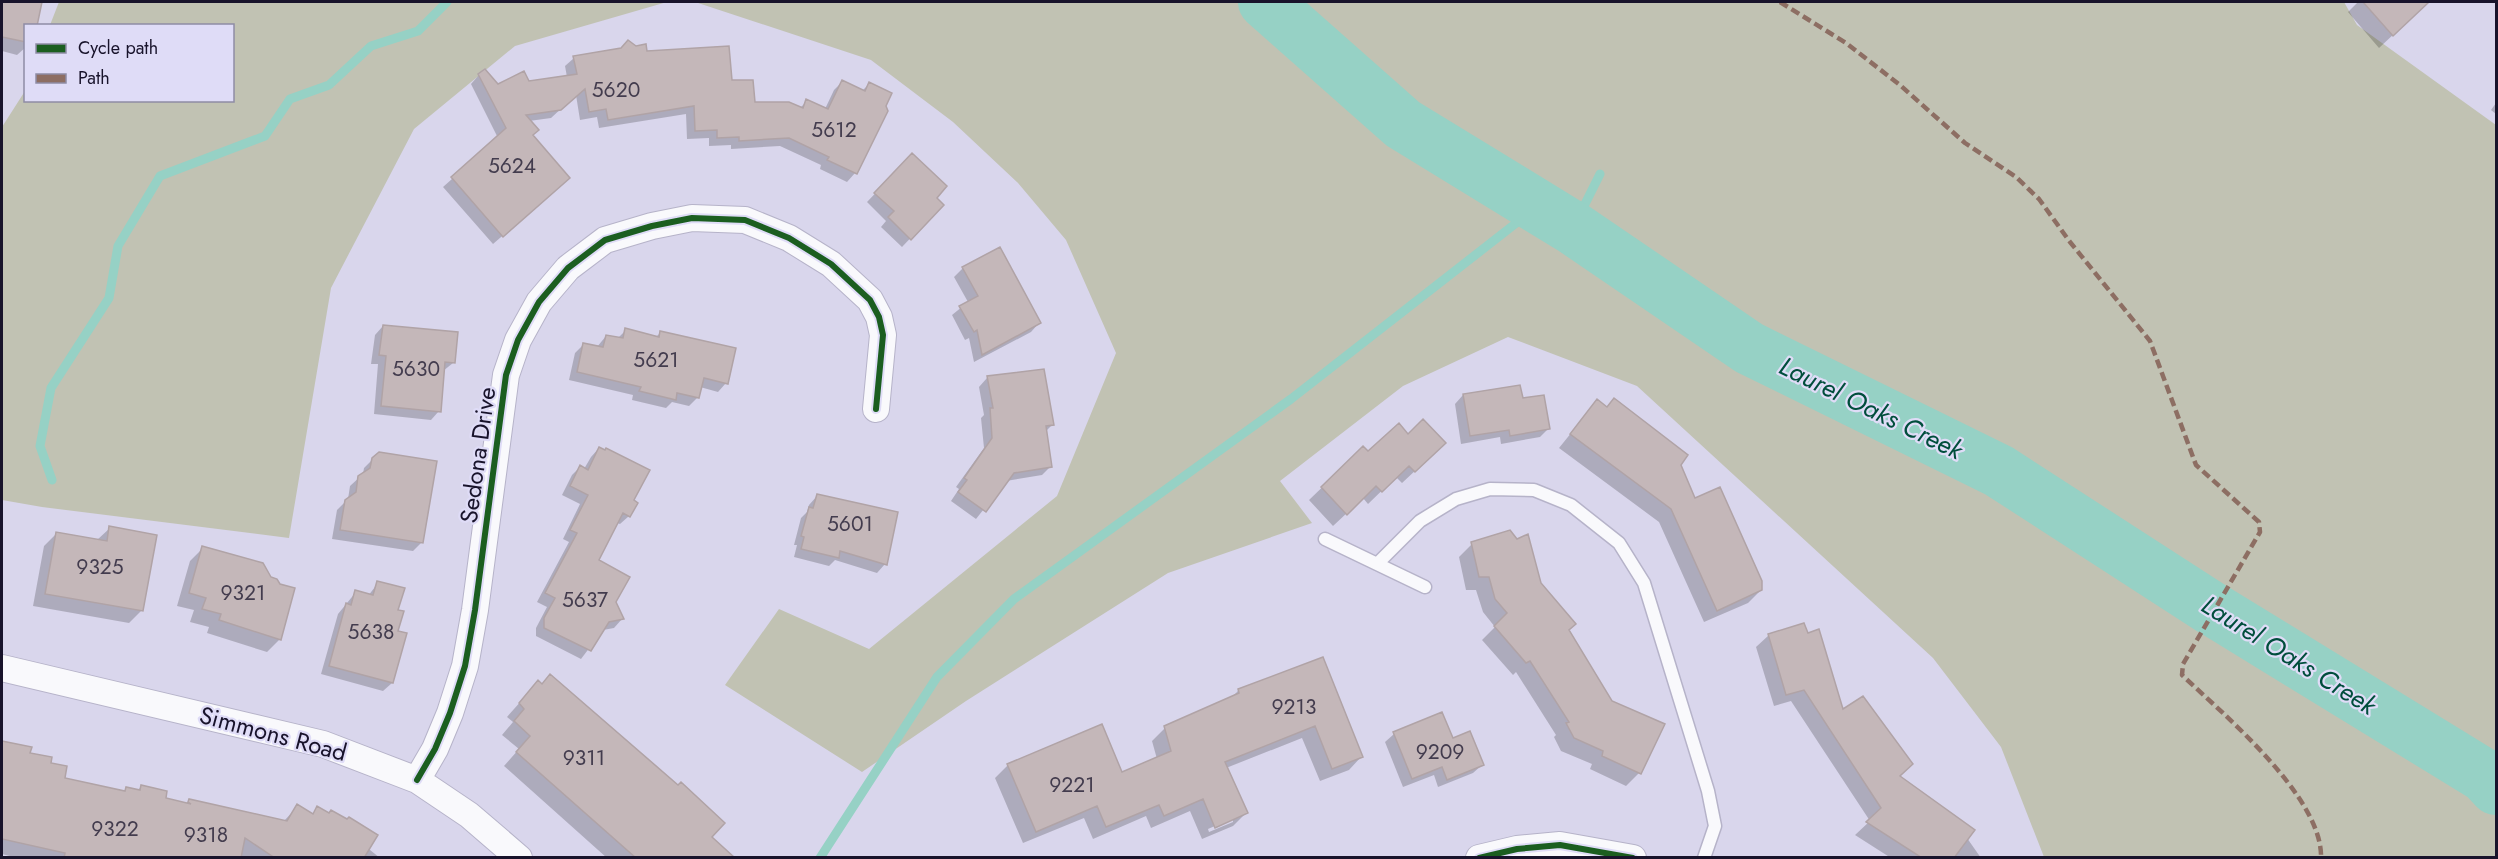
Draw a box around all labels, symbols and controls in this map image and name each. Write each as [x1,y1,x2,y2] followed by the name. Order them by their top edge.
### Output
[24,24,234,102] legend
[78,35,158,61] text: Cycle path
[78,65,110,91] text: Path
[592,75,640,105] house number: 5620
[811,115,857,145] house number: 5612
[488,151,536,181] house number: 5624
[633,345,679,375] house number: 5621
[1773,347,1971,470] water label: Laurel Oaks Creek
[392,354,440,384] house number: 5630
[451,385,504,525] street label: Sedona Drive
[827,509,873,539] house number: 5601
[76,552,124,582] house number: 9325
[221,578,265,608] house number: 9321
[562,585,608,615] house number: 5637
[2194,586,2385,725] water label: Laurel Oaks Creek
[348,617,394,647] house number: 5638
[1272,692,1316,722] house number: 9213
[196,697,351,770] street label: Simmons Road
[1416,737,1464,767] house number: 9209
[563,743,605,773] house number: 9311
[1049,770,1095,800] house number: 9221
[91,814,139,844] house number: 9322
[184,820,228,850] house number: 9318

